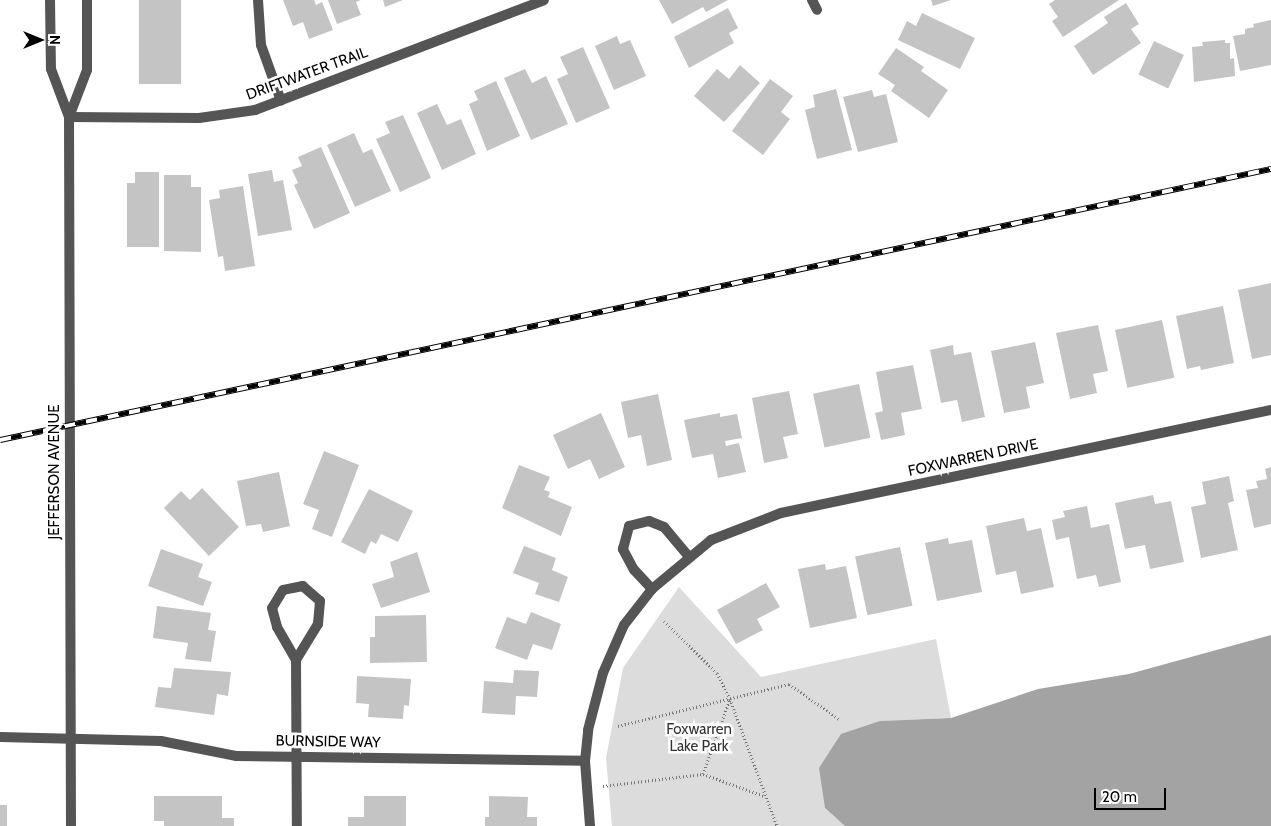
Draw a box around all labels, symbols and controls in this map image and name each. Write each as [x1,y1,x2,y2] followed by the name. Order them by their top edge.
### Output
[15,15,65,65] north arrow
[46,35,64,45] text: N
[244,44,370,104] street label: DRIFTWATER TRAIL
[46,404,64,540] street label: JEFFERSON AVENUE
[906,435,1040,481] street label: FOXWARREN DRIVE
[666,720,732,755] park label: Foxwarren Lake Park
[275,732,381,752] street label: BURNSIDE WAY
[1096,778,1168,810] scale bar
[1102,788,1137,806] text: 20 m

